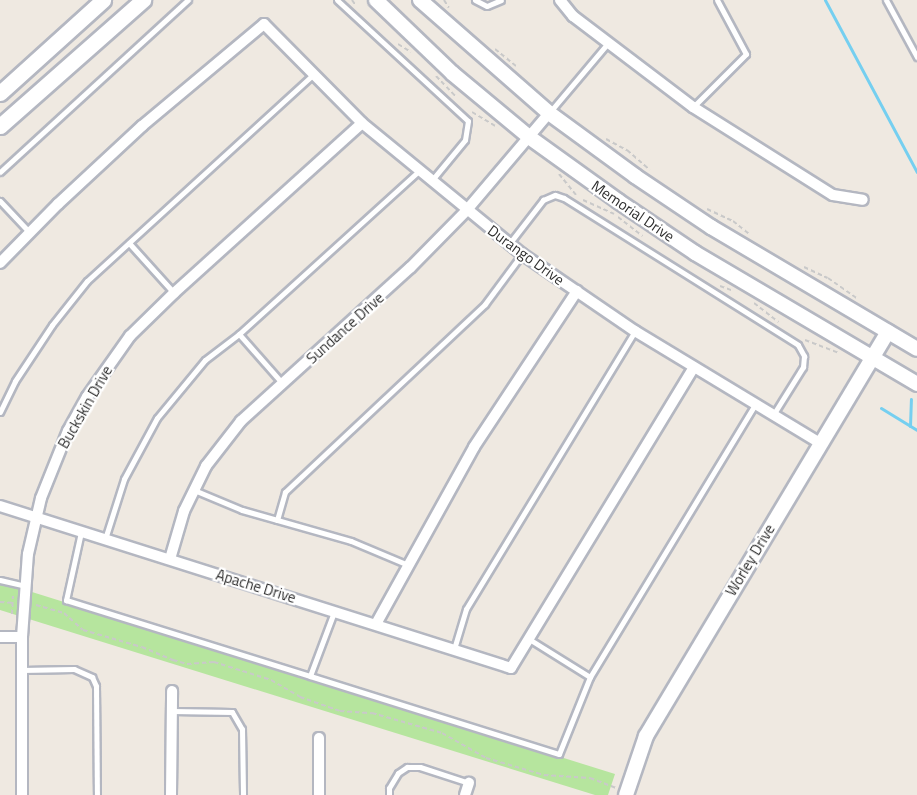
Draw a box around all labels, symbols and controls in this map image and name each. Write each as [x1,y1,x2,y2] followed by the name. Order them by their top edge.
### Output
[588,177,678,245] street label: Memorial Drive
[484,221,568,289] street label: Durango Drive
[303,289,387,367] street label: Sundance Drive
[54,362,116,452] street label: Buckskin Drive
[722,521,778,599] street label: Worley Drive
[214,565,298,607] street label: Apache Drive

